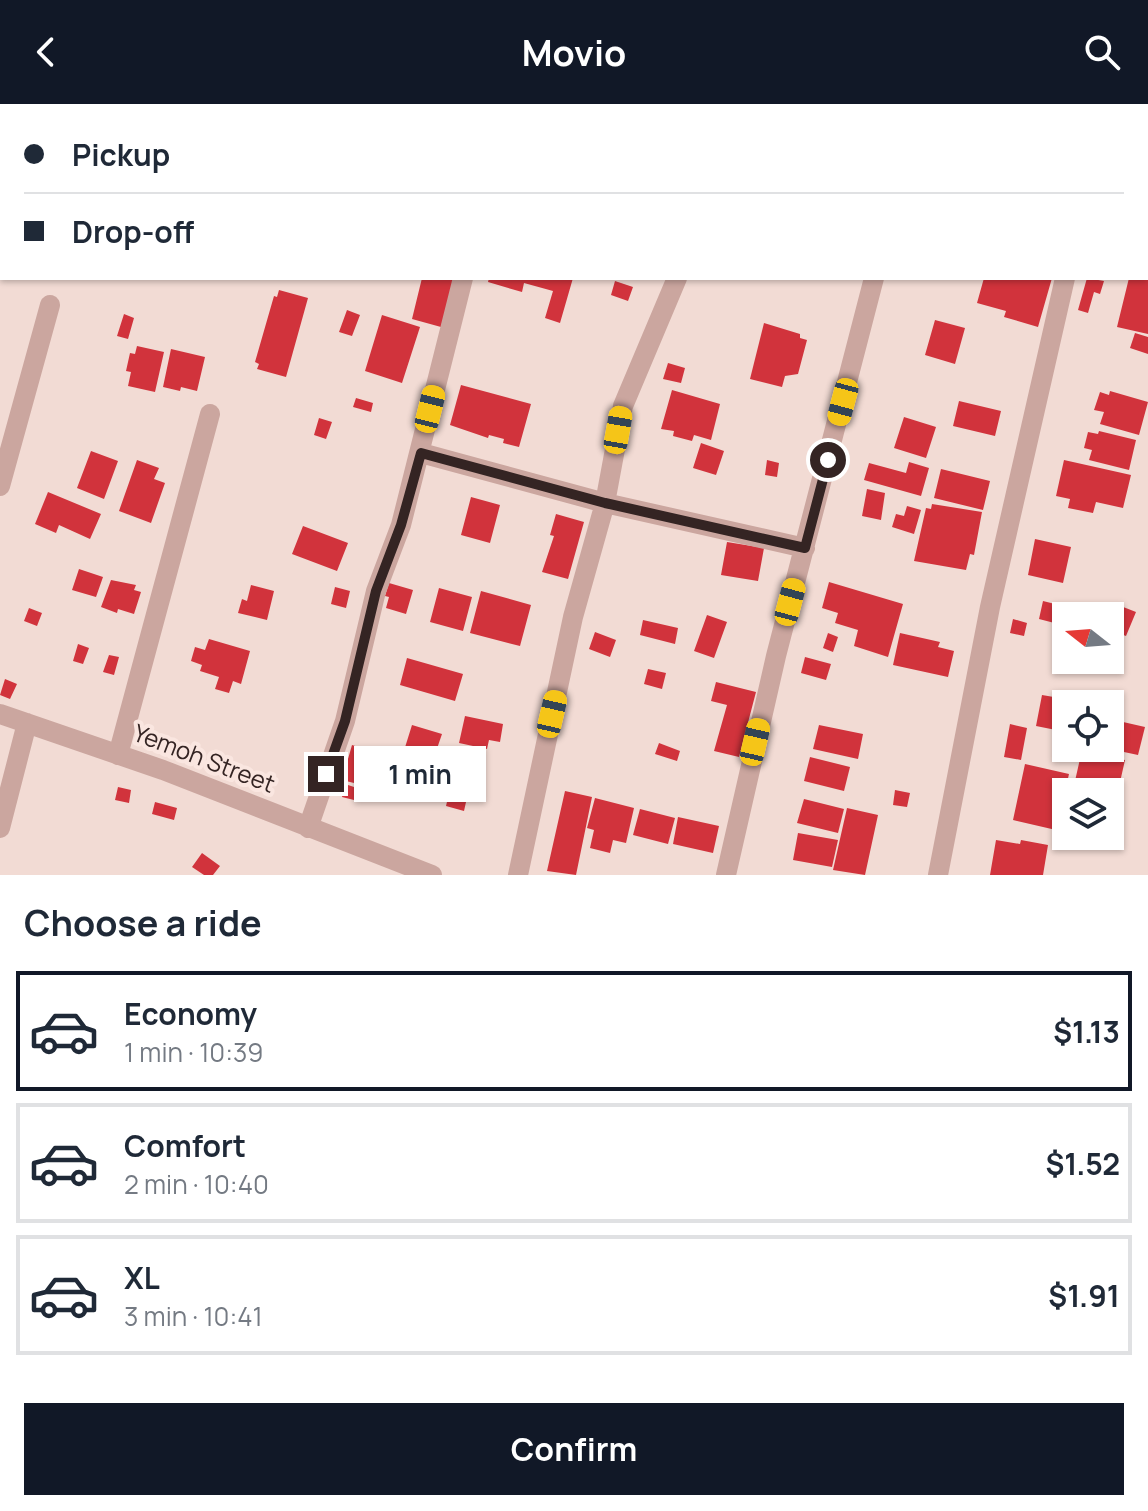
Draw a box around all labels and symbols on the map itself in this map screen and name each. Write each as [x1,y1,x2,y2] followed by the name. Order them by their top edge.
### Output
[825,376,861,428] car
[413,383,447,435] car
[602,404,634,456] car
[810,442,846,478] route start
[772,576,808,628] car
[1052,602,1124,674] north arrow
[535,688,569,740] car
[129,715,280,800] street label: Yemoh Street
[738,716,772,768] car
[354,746,486,802] callout: 1 min
[308,756,344,792] route end

